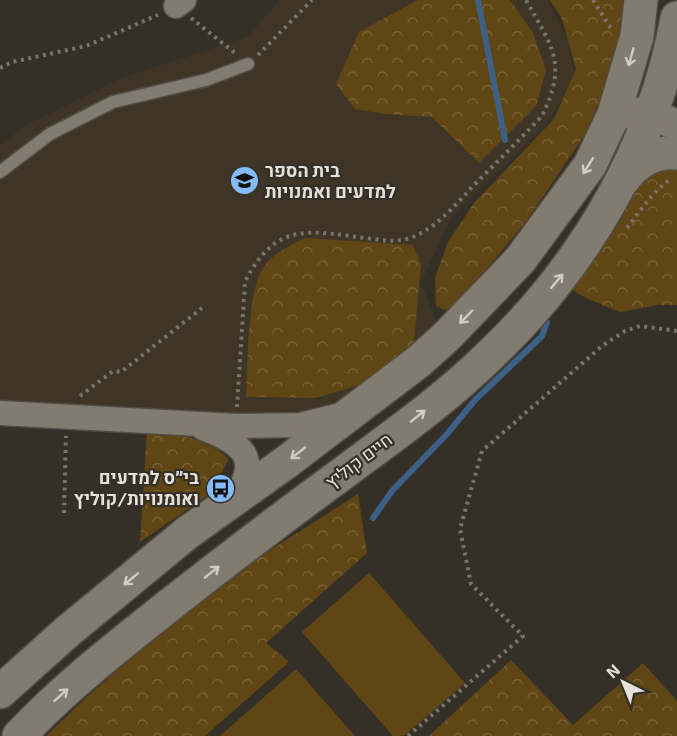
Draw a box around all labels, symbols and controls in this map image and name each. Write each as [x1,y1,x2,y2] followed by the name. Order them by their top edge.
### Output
[625,48,636,67] one-way arrow
[582,157,594,174] one-way arrow
[265,159,396,202] place label: בית הספר למדעים ואמנויות
[228,165,260,197] school or university icon: בית הספר למדעים ואמנויות
[550,274,564,289] one-way arrow
[458,310,473,325] one-way arrow
[409,410,425,423] one-way arrow
[321,428,396,492] street label: חיים קוליץ
[290,446,306,459] one-way arrow
[74,466,199,509] place label: בי״ס למדעים ואומנויות/קוליץ
[204,472,236,504] bus stop icon: בי״ס למדעים ואומנויות/קוליץ
[203,565,219,578] one-way arrow
[124,572,139,586] one-way arrow
[593,652,653,712] north arrow
[602,660,623,682] text: N
[53,688,68,702] one-way arrow

